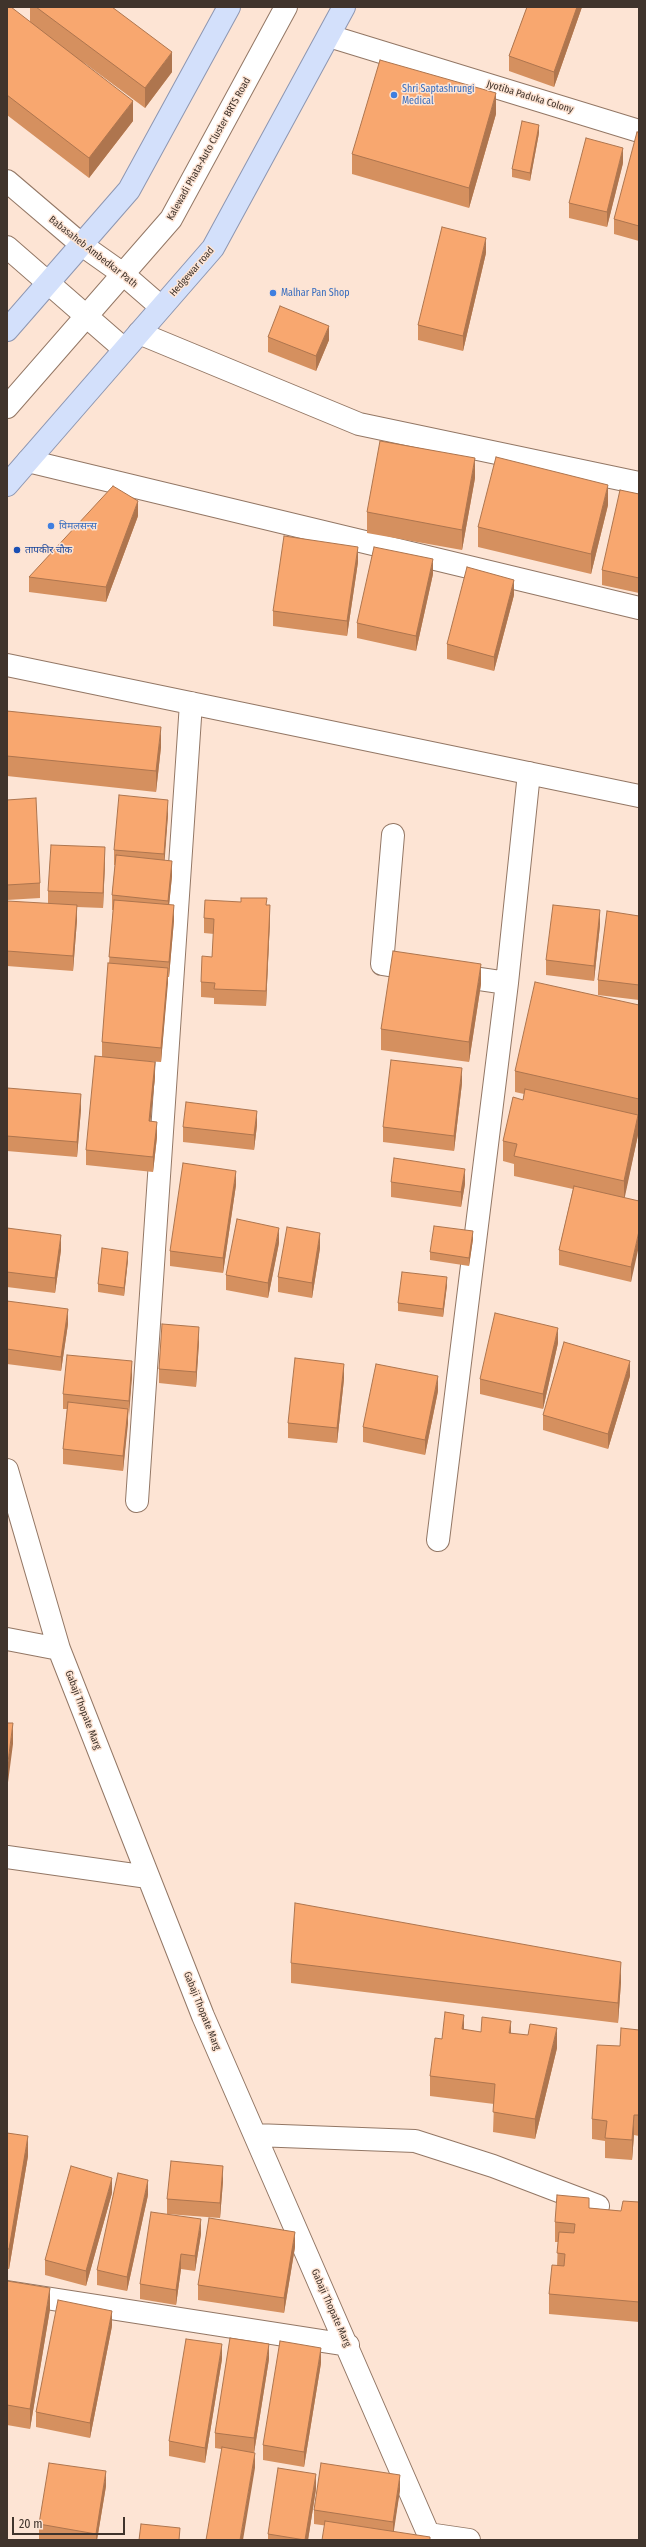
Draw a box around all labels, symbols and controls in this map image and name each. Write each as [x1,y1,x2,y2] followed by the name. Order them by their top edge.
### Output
[165,76,253,222] street label: Kalewadi Phata-Auto Cluster BRTS Road
[485,78,575,116] street label: Jyotiba Paduka Colony
[402,83,475,106] place label: Shri Saptashrungi Medical
[389,90,399,100] marker: Shri Saptashrungi Medical
[46,214,140,290] street label: Babasaheb Ambedkar Path
[167,245,217,299] street label: Hedgewar road
[281,287,350,299] place label: Malhar Pan Shop
[268,288,278,298] marker: Malhar Pan Shop
[59,520,97,532] place label: विमलसन्स
[46,521,56,531] marker: विमलसन्स
[25,544,72,556] place label: तापकीर चौक
[12,545,22,555] marker: तापकीर चौक
[62,1669,104,1751] street label: Gabaji Thopate Marg
[181,1970,223,2052] street label: Gabaji Thopate Marg
[308,2267,354,2349] street label: Gabaji Thopate Marg
[14,2509,127,2535] scale bar
[19,2517,43,2531] text: 20 m

